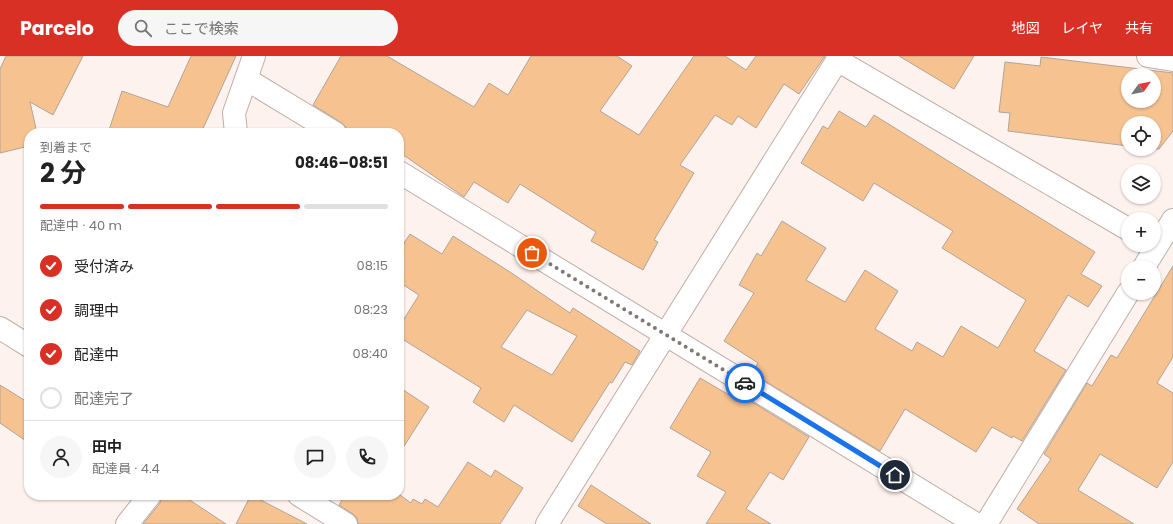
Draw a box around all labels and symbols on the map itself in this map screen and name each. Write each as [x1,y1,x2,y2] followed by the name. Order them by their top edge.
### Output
[1121,68,1161,108] north arrow
[515,236,549,270] pin
[725,363,765,403] courier
[878,458,912,492] pin

